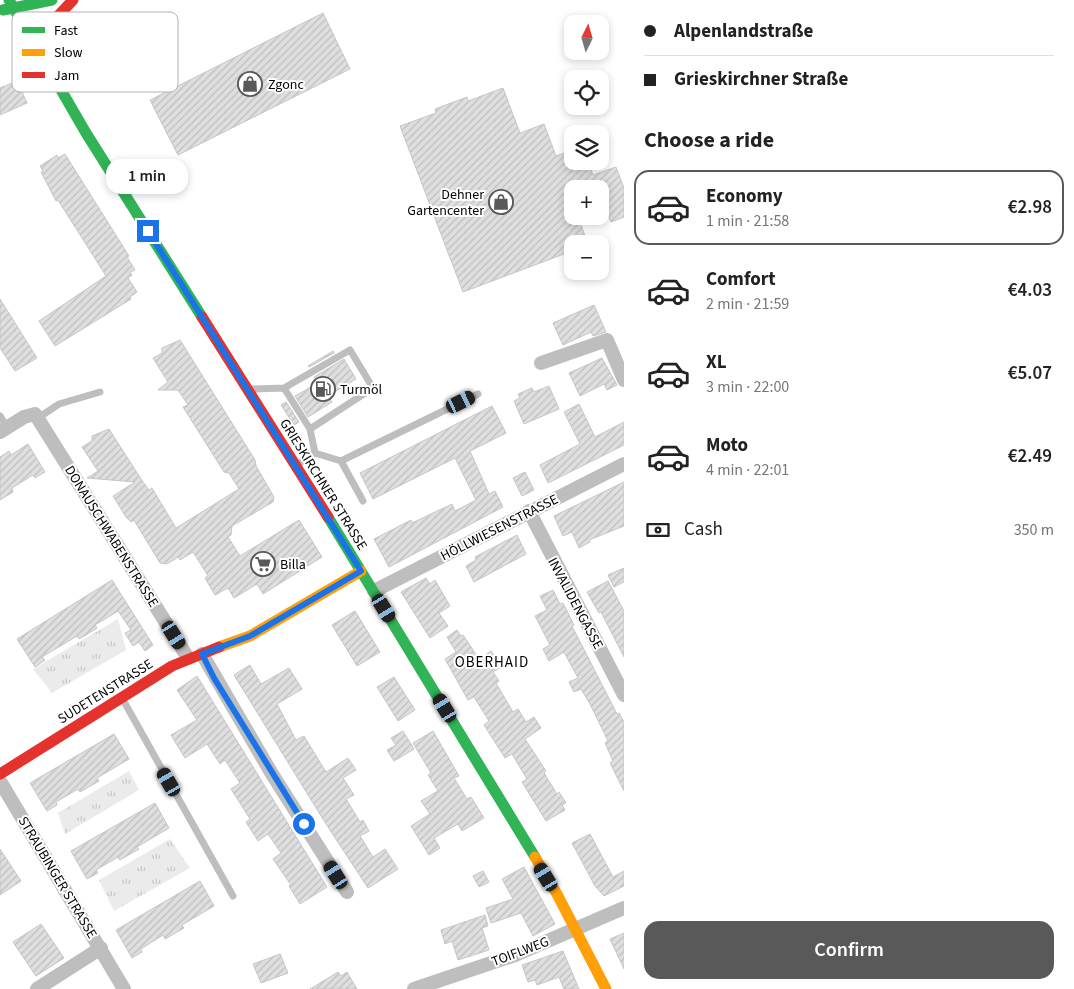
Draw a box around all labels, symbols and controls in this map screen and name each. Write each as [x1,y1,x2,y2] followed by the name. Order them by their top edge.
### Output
[12,12,178,92] legend
[564,15,609,60] north arrow
[564,15,609,280] map controls
[674,18,813,45] text: Alpenlandstraße
[54,21,78,41] text: Fast
[54,43,83,63] text: Slow
[54,66,79,86] text: Jam
[674,66,848,93] text: Grieskirchner Straße
[564,70,609,115] button: locate
[237,71,263,97] shop icon: Zgonc
[268,75,304,95] place label: Zgonc
[644,124,774,156] text: Choose a ride
[564,125,609,170] button: layers
[107,158,189,194] callout: 1 min
[128,165,166,187] text: 1 min
[564,180,609,225] button: +
[706,183,783,210] text: Economy
[407,185,484,221] place label: Dehner Gartencenter
[646,185,691,230] icon: car
[488,189,514,215] shop icon: Dehner Gartencenter
[1008,194,1052,221] text: €2.98
[706,210,789,232] text: 1 min · 21:58
[137,220,159,242] route end
[564,235,609,280] button: −
[706,266,776,293] text: Comfort
[646,268,691,313] icon: car
[1008,277,1052,304] text: €4.03
[706,293,789,315] text: 2 min · 21:59
[706,349,727,376] text: XL
[646,351,691,396] icon: car
[1008,360,1052,387] text: €5.07
[310,376,336,402] fuel station icon: Turmöl
[706,376,789,398] text: 3 min · 22:00
[340,380,383,400] place label: Turmöl
[444,389,477,415] car
[275,415,372,554] street label: GRIESKIRCHNER STRASSE
[706,432,748,459] text: Moto
[646,434,691,479] icon: car
[1008,443,1052,470] text: €2.49
[706,459,789,481] text: 4 min · 22:01
[59,462,163,611] street label: DONAUSCHWABENSTRASSE
[437,490,562,566] street label: HÖLLWIESENSTRASSE
[644,516,672,544] icon: cash
[684,516,723,543] text: Cash
[1014,519,1054,541] text: 350 m
[250,551,276,577] supermarket icon: Billa
[543,554,608,653] street label: INVALIDENGASSE
[280,555,306,575] place label: Billa
[369,591,398,625] car
[159,618,188,652] car
[455,652,529,673] district label: OBERHAID
[54,655,157,729] street label: SUDETENSTRASSE
[430,691,459,725] car
[155,765,182,799] car
[13,813,102,942] street label: STRAUBINGER STRASSE
[293,813,315,835] route start
[321,858,350,892] car
[531,860,560,894] car
[644,921,1054,979] button: Confirm
[489,932,552,972] street label: TOIFLWEG

